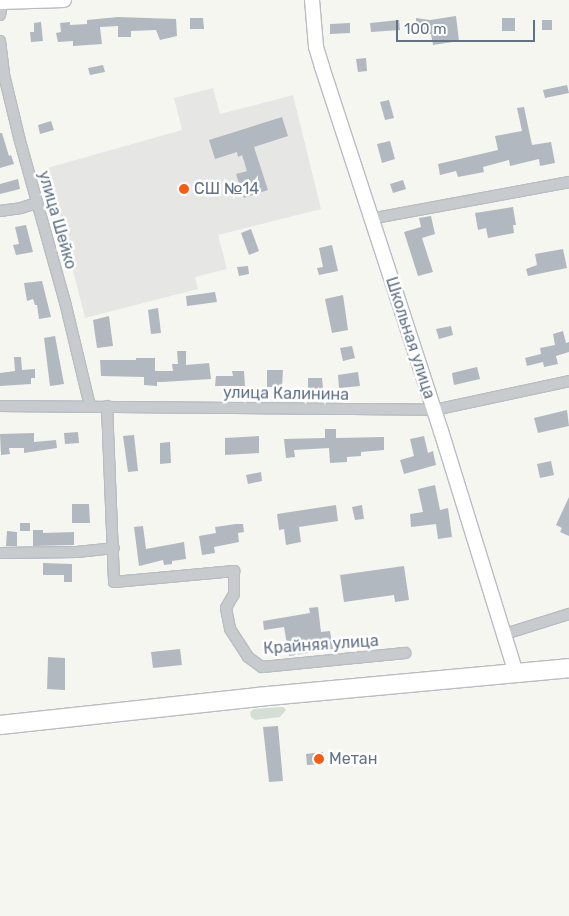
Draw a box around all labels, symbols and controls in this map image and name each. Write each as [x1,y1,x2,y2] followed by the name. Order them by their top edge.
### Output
[399,10,538,42] scale bar
[404,20,446,38] text: 100 m
[34,169,80,271] street label: улица Шейко
[194,179,259,199] place label: СШ №14
[178,183,190,195] marker: СШ №14
[381,275,439,401] street label: Школьная улица
[223,383,349,405] street label: улица Калинина
[263,631,379,659] street label: Крайняя улица
[329,749,377,769] place label: Метан
[313,753,325,765] marker: Метан

